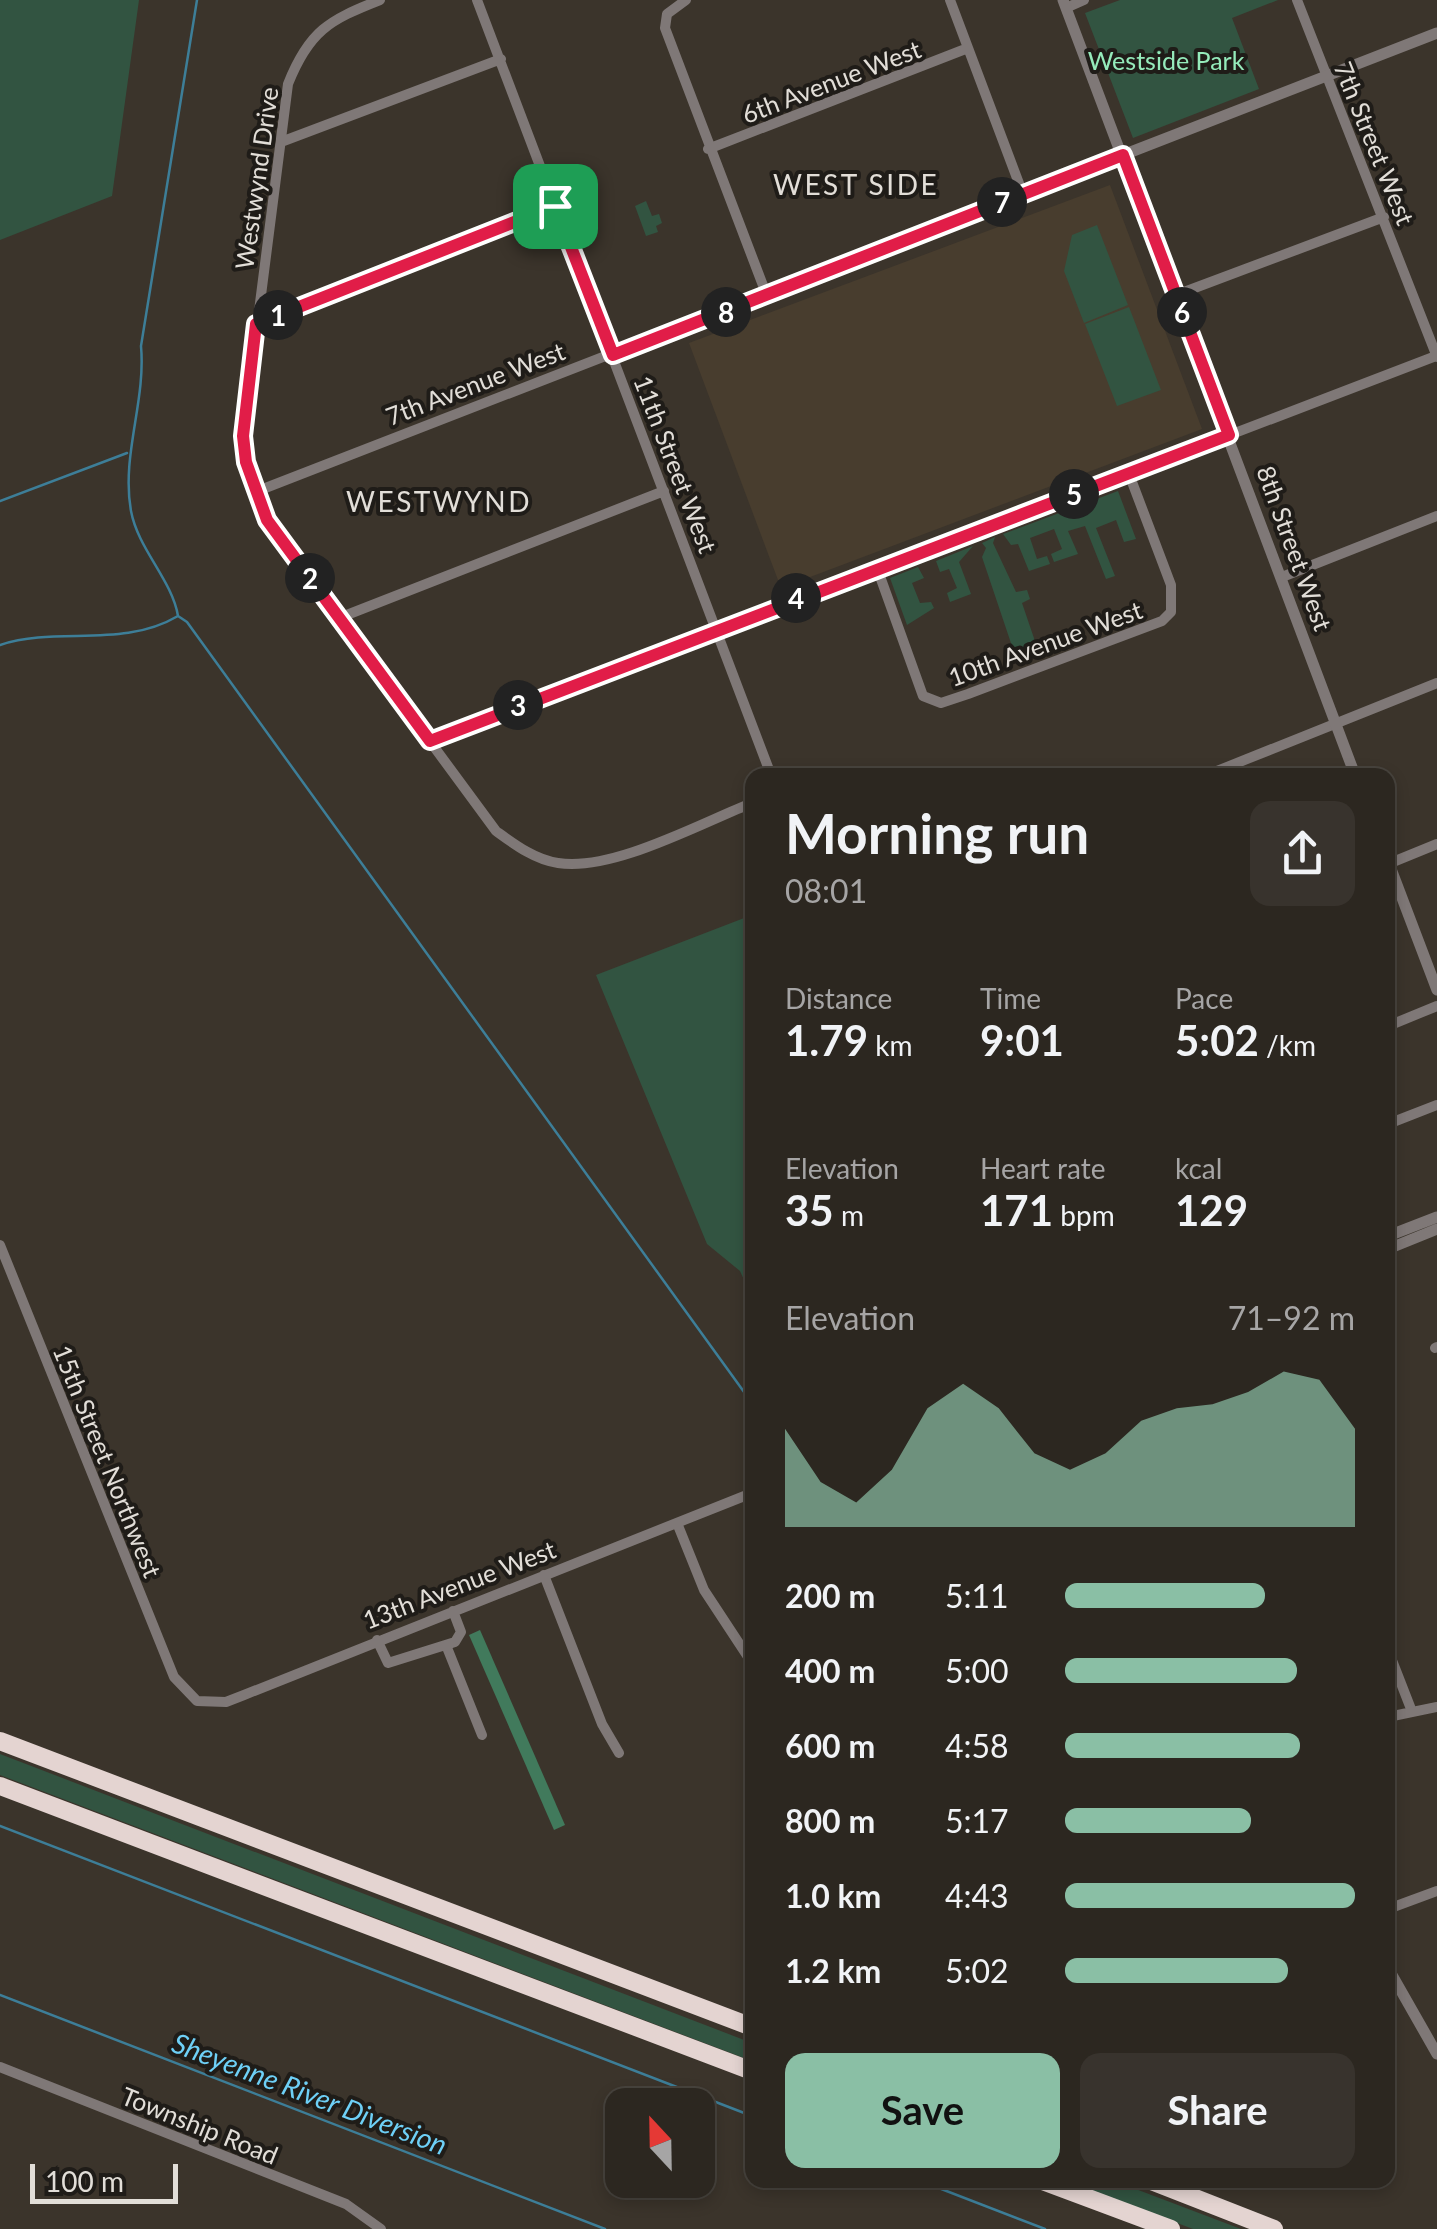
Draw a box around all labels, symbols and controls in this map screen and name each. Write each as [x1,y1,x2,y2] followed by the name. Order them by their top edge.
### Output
[737,33,925,129] street label: 6th Avenue West
[1088,45,1245,75] park label: Westside Park
[1329,57,1421,229] street label: 7th Street West
[228,85,284,271] street label: Westwynd Drive
[513,164,598,249] pin
[773,167,939,201] district label: WEST SIDE
[977,177,1027,227] pin: 7
[528,179,583,234] icon: arrive
[994,185,1010,219] text: 7
[701,287,751,337] pin: 8
[1157,287,1207,337] pin: 6
[253,290,303,340] pin: 1
[718,295,734,329] text: 8
[1174,295,1190,329] text: 6
[270,298,286,332] text: 1
[381,335,569,431] street label: 7th Avenue West
[628,371,724,557] street label: 11th Street West
[1251,462,1339,635] street label: 8th Street West
[1049,469,1099,519] pin: 5
[1066,477,1082,511] text: 5
[346,484,532,518] district label: WESTWYND
[285,553,335,603] pin: 2
[302,561,318,595] text: 2
[771,573,821,623] pin: 4
[788,581,804,615] text: 4
[944,594,1146,692] street label: 10th Avenue West
[493,680,543,730] pin: 3
[510,688,526,722] text: 3
[785,800,1089,866] text: Morning run
[1250,801,1355,906] button: share
[785,871,867,910] text: 08:01
[785,981,892,1015] text: Distance
[980,981,1041,1015] text: Time
[1175,981,1233,1015] text: Pace
[785,1015,868,1065] text: 1.79
[980,1015,1064,1065] text: 9:01
[1175,1015,1259,1065] text: 5:02
[868,1028,912,1062] text: km
[1259,1028,1316,1062] text: /km
[785,1151,899,1185] text: Elevation
[980,1151,1106,1185] text: Heart rate
[1175,1151,1222,1185] text: kcal
[785,1185,834,1235] text: 35
[980,1185,1053,1235] text: 171
[1175,1185,1248,1235] text: 129
[834,1198,864,1232] text: m
[1053,1198,1115,1232] text: bpm
[785,1298,915,1337] text: Elevation
[1228,1298,1355,1337] text: 71–92 m
[48,1340,168,1582] street label: 15th Street Northwest
[359,1533,560,1635] street label: 13th Avenue West
[785,1576,875,1615] text: 200 m
[945,1576,1009,1615] text: 5:11
[785,1651,875,1690] text: 400 m
[945,1651,1009,1690] text: 5:00
[785,1726,875,1765] text: 600 m
[945,1726,1009,1765] text: 4:58
[785,1801,875,1840] text: 800 m
[945,1801,1009,1840] text: 5:17
[785,1876,881,1915] text: 1.0 km
[945,1876,1009,1915] text: 4:43
[785,1951,881,1990] text: 1.2 km
[945,1951,1009,1990] text: 5:02
[168,2025,452,2161] water label: Sheyenne River Diversion
[785,2053,1060,2168] button: Save
[1080,2053,1355,2168] button: Share
[117,2080,283,2170] street label: Township Road
[605,2088,715,2198] north arrow
[605,2088,715,2198] map controls
[30,2159,178,2204] scale bar
[45,2164,124,2198] text: 100 m

